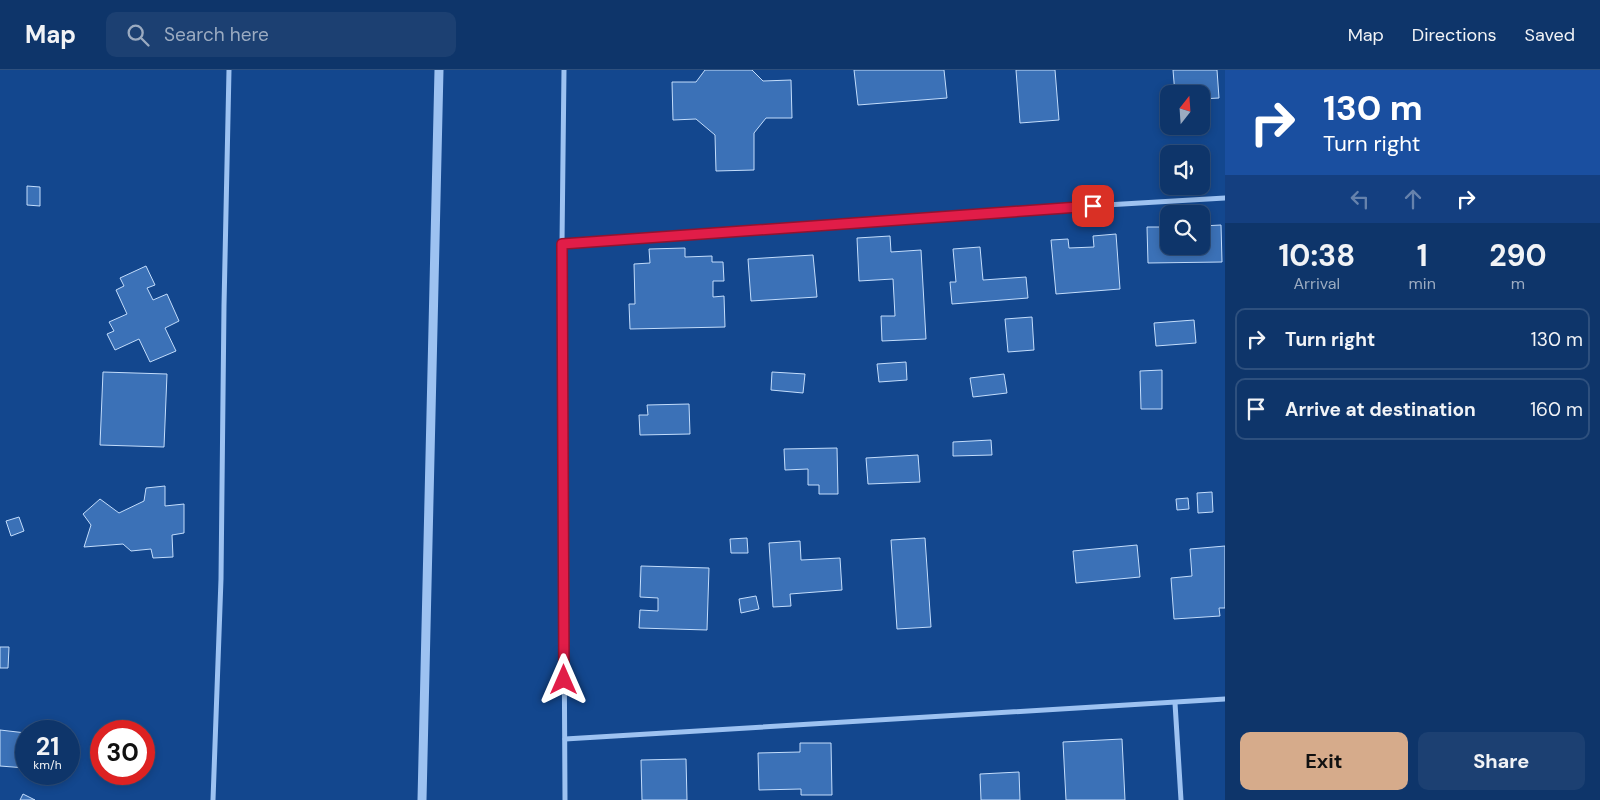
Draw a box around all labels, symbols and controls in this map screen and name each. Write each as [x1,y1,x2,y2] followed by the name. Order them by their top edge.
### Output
[106,12,456,57] search box
[25,19,76,50] text: Map
[124,21,152,49] icon: search
[164,22,269,47] text: Search here
[1348,23,1384,47] text: Map
[1412,23,1497,47] text: Directions
[1525,23,1575,47] text: Saved
[1160,85,1210,135] north arrow
[1160,85,1210,255] map controls
[1323,85,1423,131] text: 130 m
[1240,90,1305,155] icon: right
[1323,129,1420,158] text: Turn right
[1160,145,1210,195] button: sound
[1072,185,1114,227] pin
[1346,185,1374,213] icon: left
[1399,185,1427,213] icon: ahead
[1452,185,1480,213] icon: right
[1079,192,1107,220] icon: arrive
[1160,205,1210,255] button: search
[1278,236,1355,275] text: 10:38
[1417,236,1428,275] text: 1
[1489,236,1547,275] text: 290
[1293,273,1340,294] text: Arrival
[1409,273,1436,294] text: min
[1511,273,1525,294] text: m
[1242,325,1270,353] icon: right
[1285,327,1375,352] text: Turn right
[1531,327,1583,352] text: 130 m
[1242,395,1270,423] icon: arrive
[1285,397,1476,422] text: Arrive at destination
[1530,397,1583,422] text: 160 m
[537,653,589,705] position arrow
[90,720,155,785] speed limit sign: 30
[36,730,59,763] text: 21
[1240,732,1408,790] button: Exit
[1418,732,1585,790] button: Share
[33,757,62,773] text: km/h

